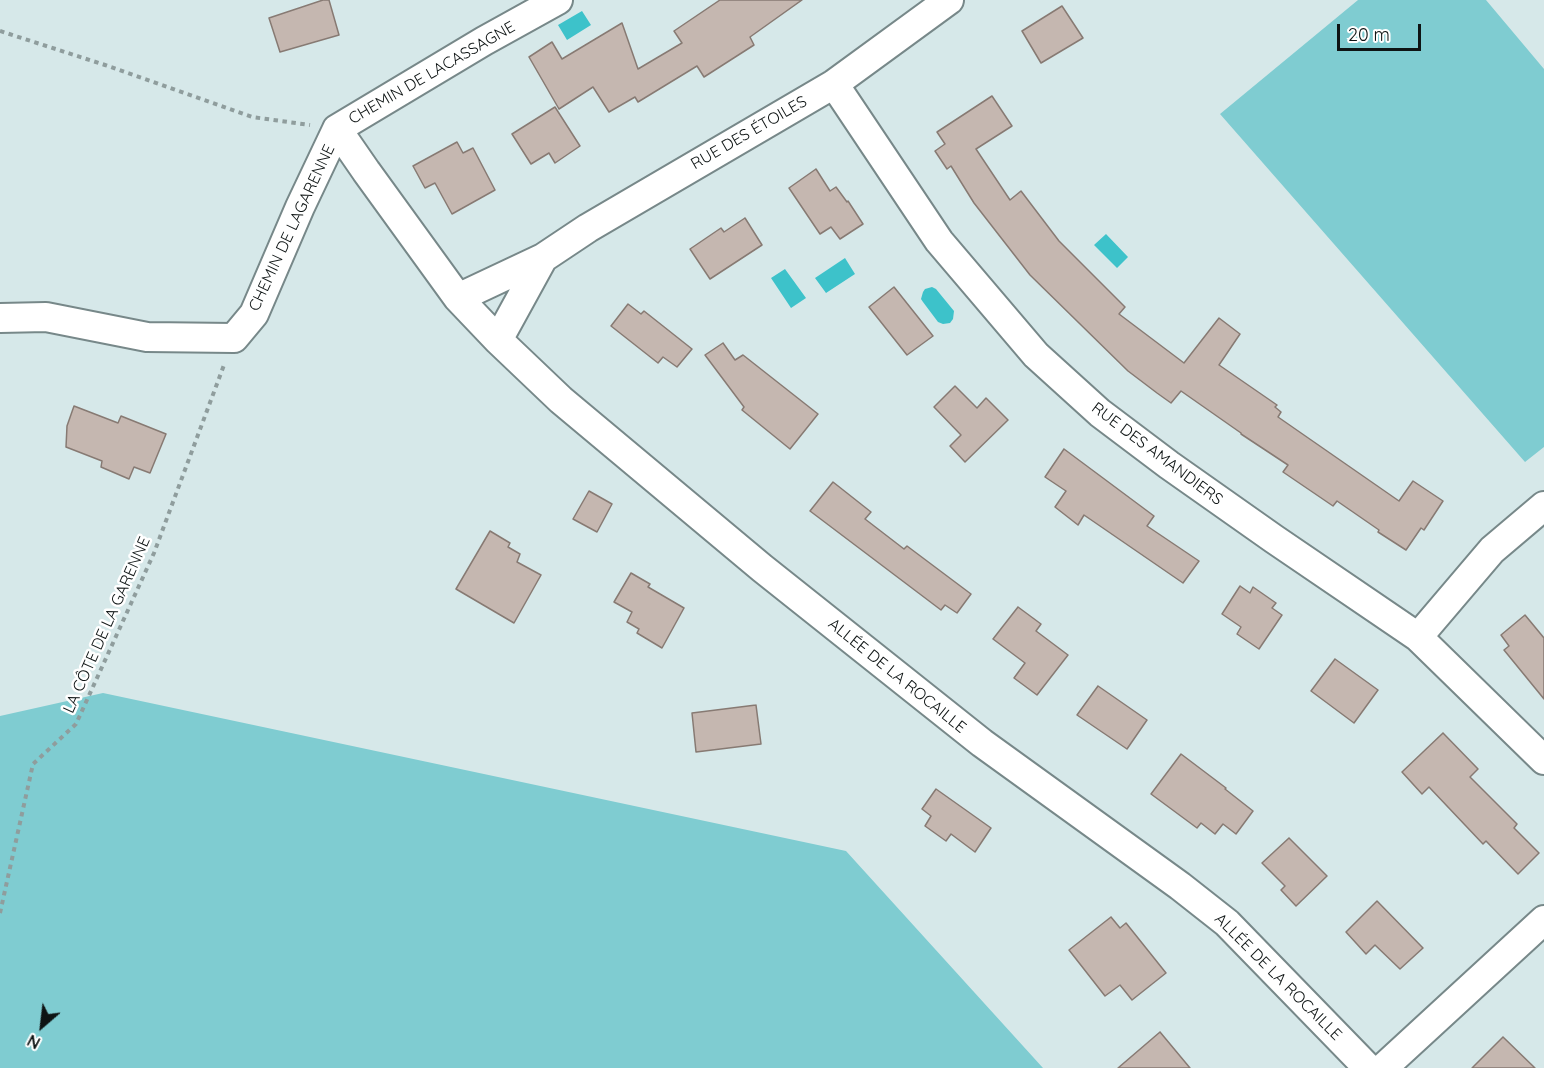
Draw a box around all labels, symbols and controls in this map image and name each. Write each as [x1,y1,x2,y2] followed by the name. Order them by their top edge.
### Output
[1340,12,1424,50] scale bar
[345,17,519,129] street label: CHEMIN DE LACASSAGNE
[1348,23,1390,46] text: 20 m
[688,92,810,174] street label: RUE DES ÉTOILES
[245,142,339,314] street label: CHEMIN DE LAGARENNE
[1088,398,1226,510] street label: RUE DES AMANDIERS
[59,534,155,716] street label: LA CÔTE DE LA GARENNE
[824,614,970,738] street label: ALLÉE DE LA ROCAILLE
[1210,909,1346,1045] street label: ALLÉE DE LA ROCAILLE
[12,996,72,1056] north arrow
[24,1030,43,1053] text: N

